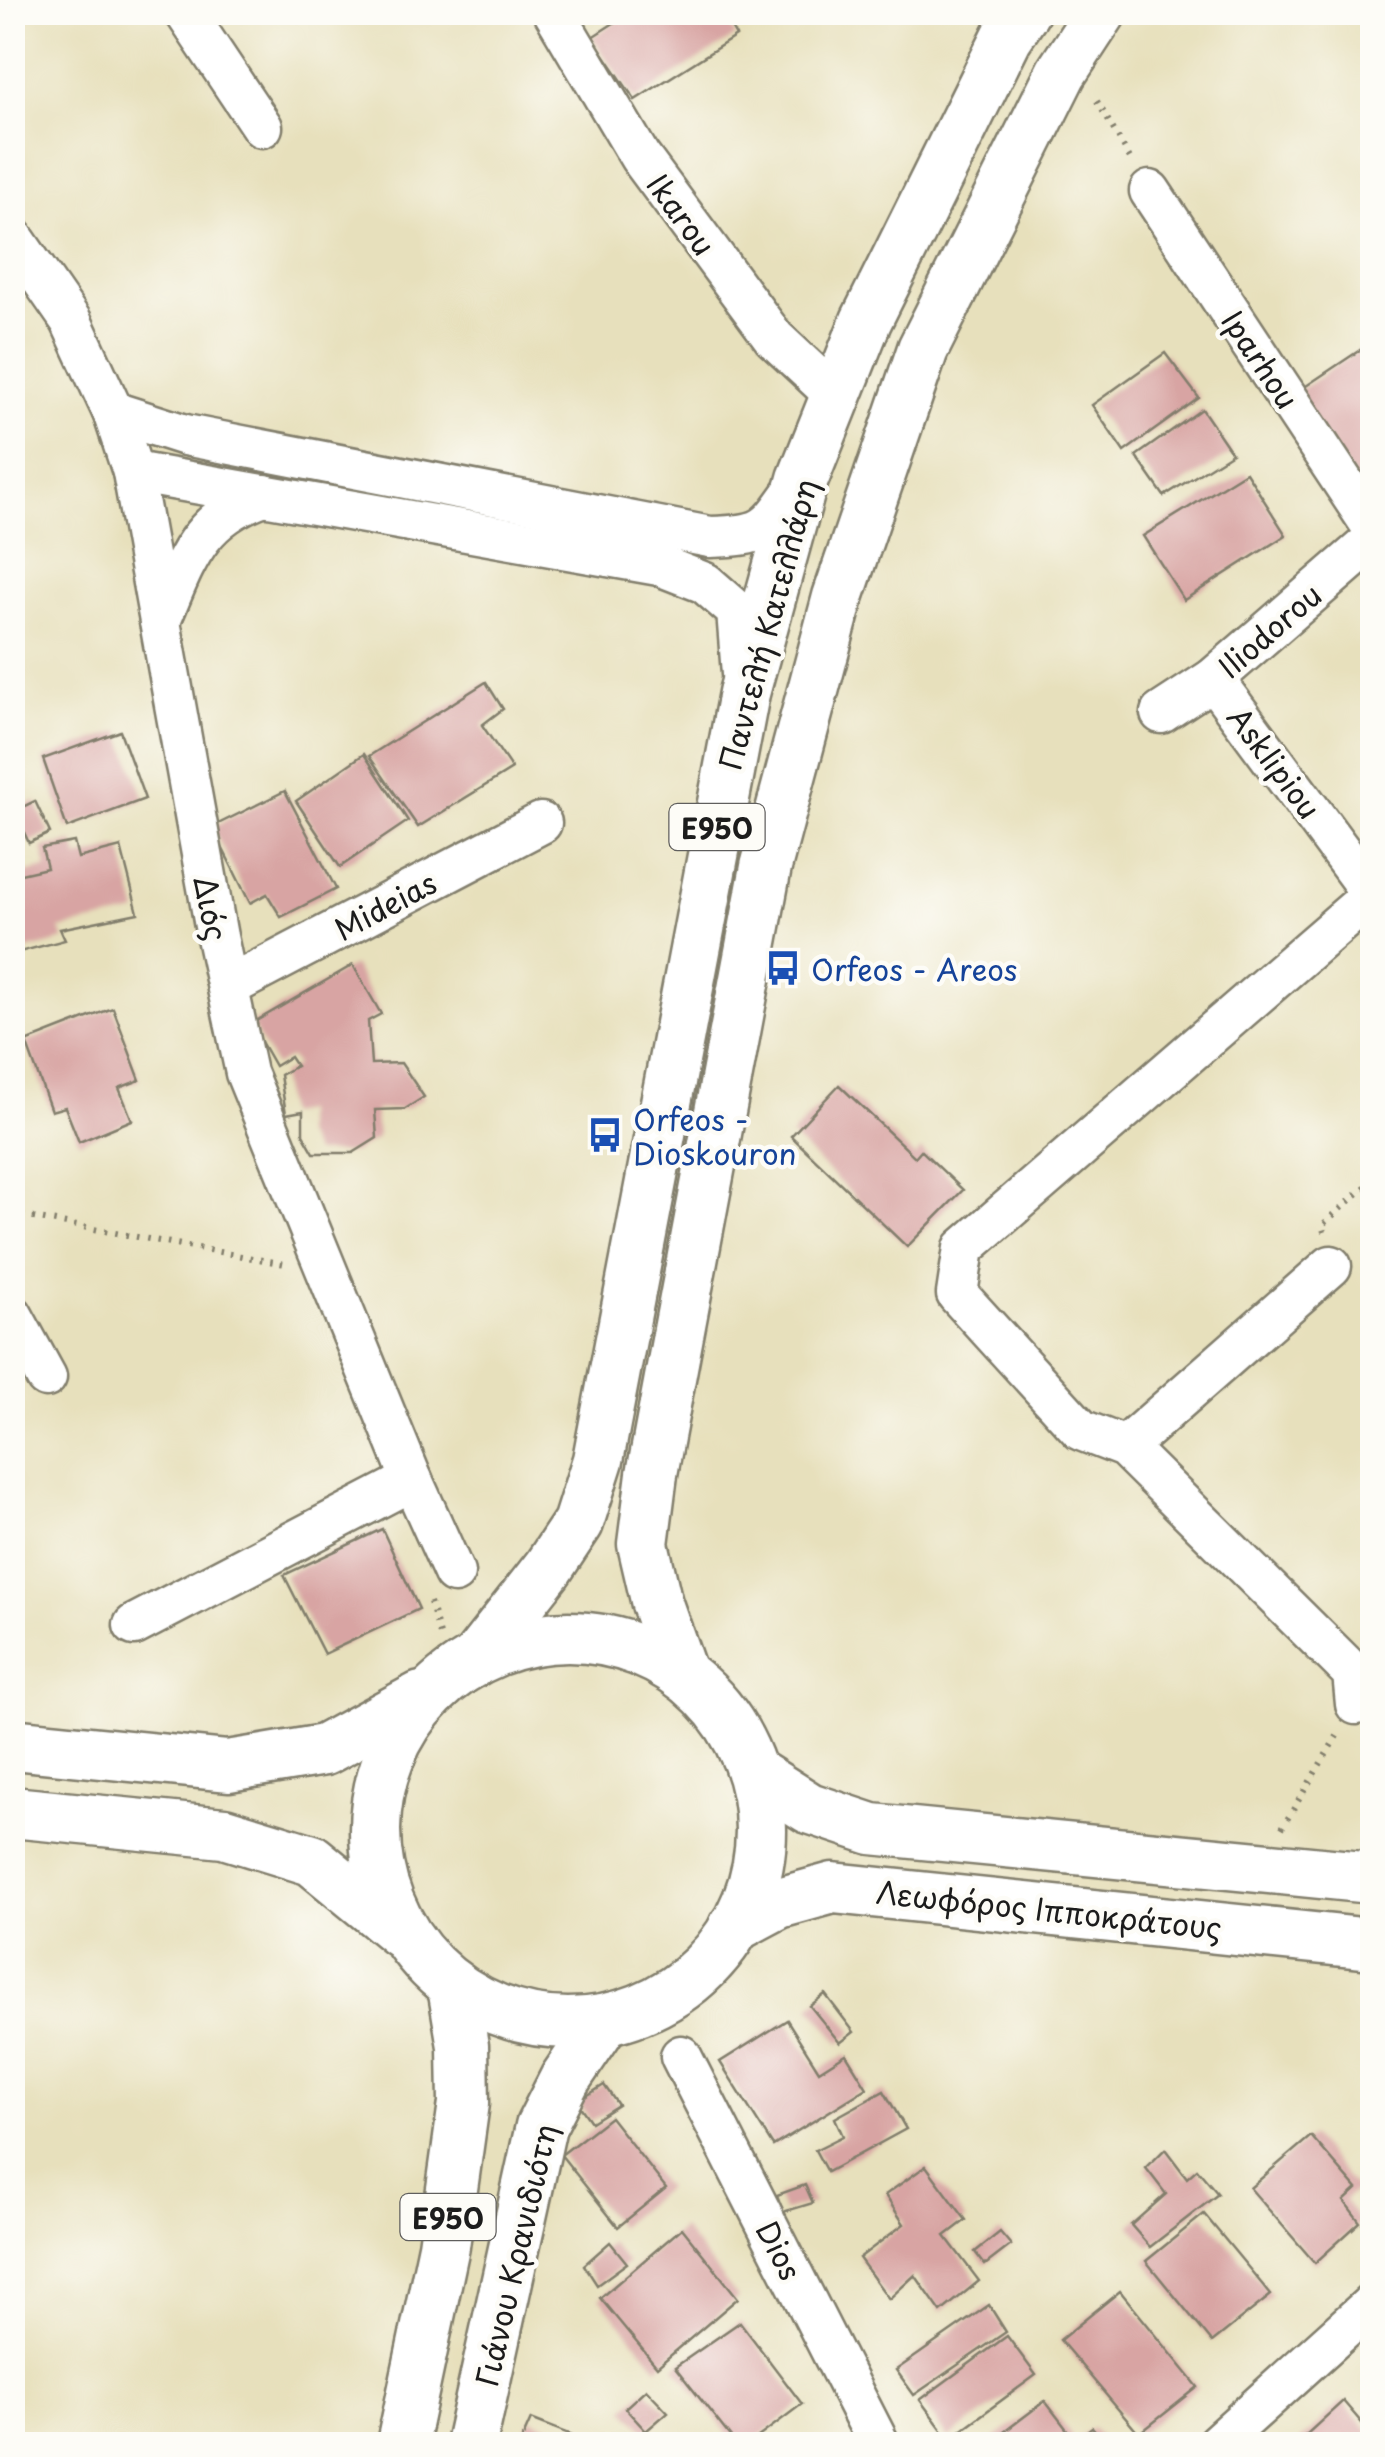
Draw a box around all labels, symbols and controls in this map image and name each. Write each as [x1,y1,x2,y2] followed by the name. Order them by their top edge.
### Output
[637,164,727,264] street label: Ikarou
[1211,301,1311,417] street label: Iparhou
[707,473,827,775] street label: Παντελή Κατελλάρη
[1207,572,1331,688] street label: Iliodorou
[1218,696,1332,828] street label: Asklipiou
[670,804,764,850] road number: E950
[326,859,444,951] street label: Mideias
[184,872,240,944] street label: Διός
[811,946,1017,991] place label: Orfeos - Areos
[764,949,802,987] bus stop icon: Orfeos - Areos
[633,1096,797,1175] place label: Orfeos - Dioskouron
[586,1116,624,1154] bus stop icon: Orfeos - Dioskouron
[874,1868,1224,1950] street label: Λεωφόρος Ιπποκράτους
[463,2119,567,2391] street label: Γιάνου Κρανιδιότη
[400,2194,496,2240] road number: E950
[746,2212,814,2288] street label: Dios

